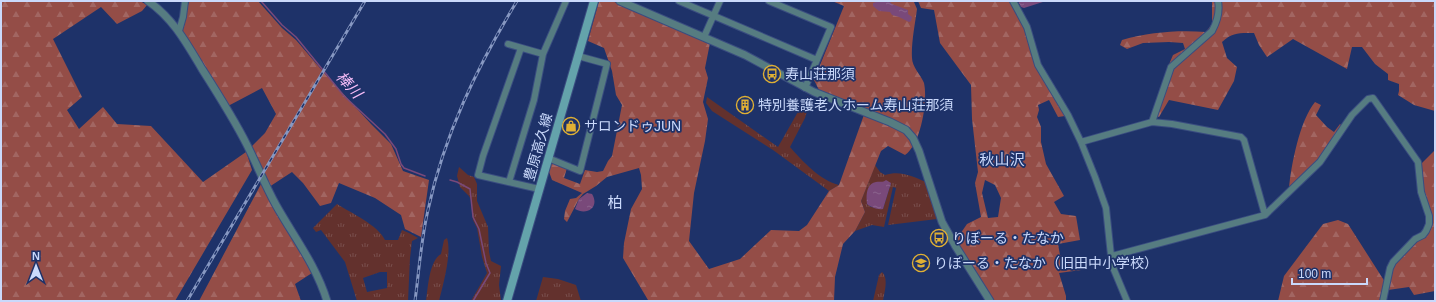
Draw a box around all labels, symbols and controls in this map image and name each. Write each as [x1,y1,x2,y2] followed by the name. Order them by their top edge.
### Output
[762,64,782,84] bus stop icon: 寿山荘那須
[785,66,855,82] place label: 寿山荘那須
[333,68,367,103] water label: 棒川
[735,95,755,115] building icon: 特別養護老人ホーム寿山荘那須
[758,97,954,113] place label: 特別養護老人ホーム寿山荘那須
[521,111,555,183] street label: 豊原高久線
[561,116,581,136] shop icon: サロンドゥJUN
[584,118,681,134] place label: サロンドゥJUN
[979,151,1025,168] district label: 秋山沢
[607,194,623,211] district label: 柏
[929,228,949,248] bus stop icon: りぼーる・たなか
[952,230,1064,246] place label: りぼーる・たなか
[16,246,56,286] north arrow
[32,250,40,262] text: N
[911,253,931,273] school or university icon: りぼーる・たなか（旧田中小学校）
[934,255,1158,271] place label: りぼーる・たなか（旧田中小学校）
[1292,260,1367,286] scale bar
[1298,267,1331,281] text: 100 m

